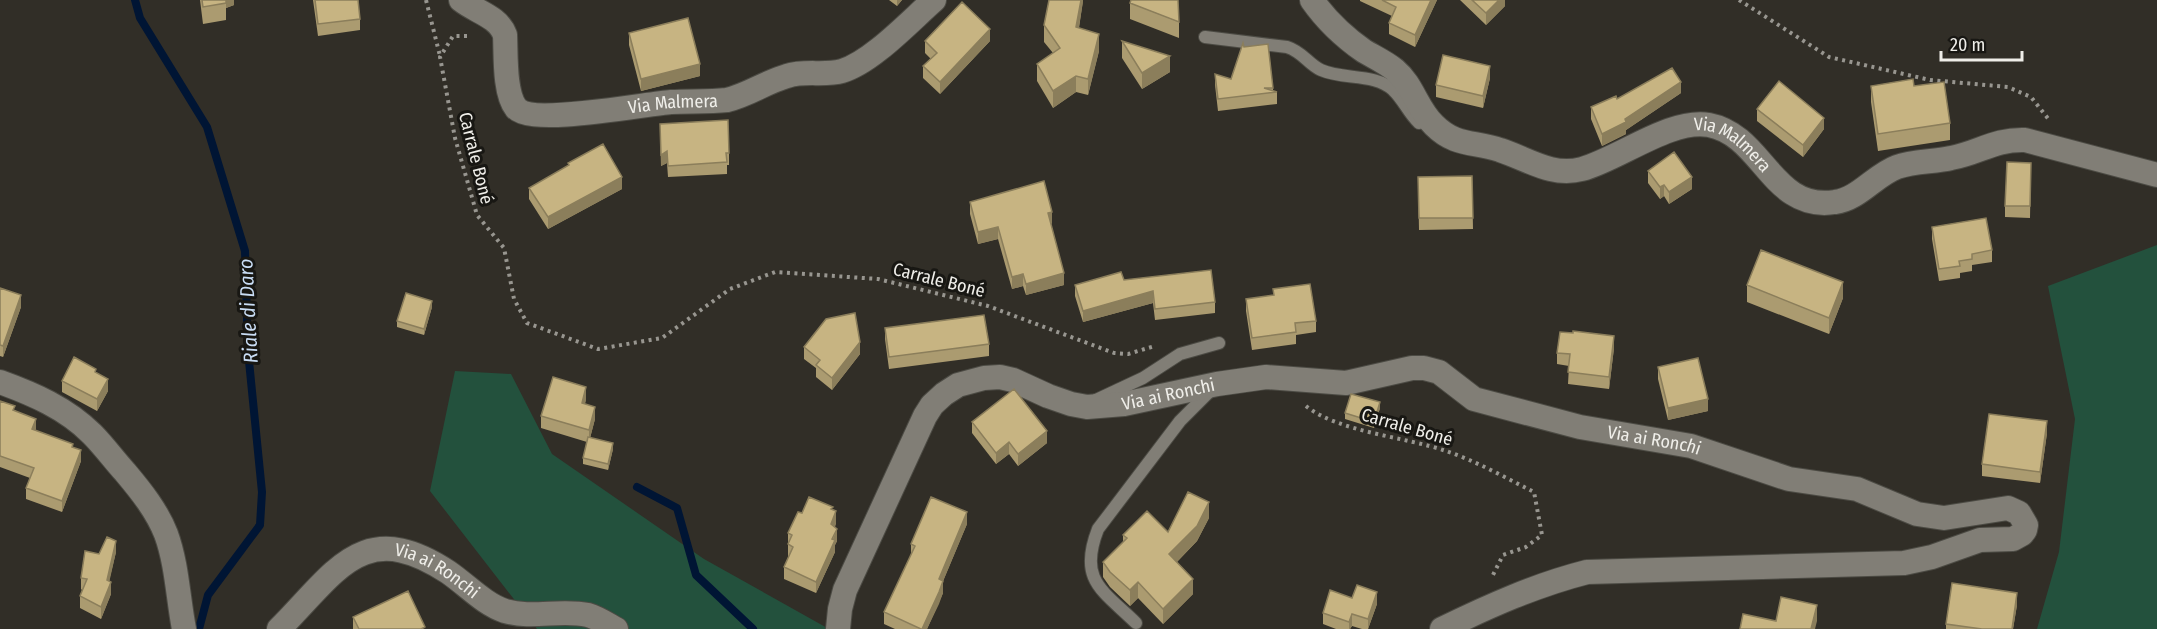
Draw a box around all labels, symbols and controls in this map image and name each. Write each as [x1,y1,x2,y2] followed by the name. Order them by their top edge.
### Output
[1941,24,2022,62] scale bar
[1950,34,1985,56] text: 20 m
[627,90,719,119] street label: Via Malmera
[454,110,498,206] street label: Carrale Boné
[1694,113,1776,177] street label: Via Malmera
[233,258,263,364] water label: Riale di Daro
[891,258,987,302] street label: Carrale Boné
[1120,374,1217,415] street label: Via ai Ronchi
[1359,403,1455,451] street label: Carrale Boné
[1606,421,1704,460] street label: Via ai Ronchi
[393,538,484,603] street label: Via ai Ronchi

